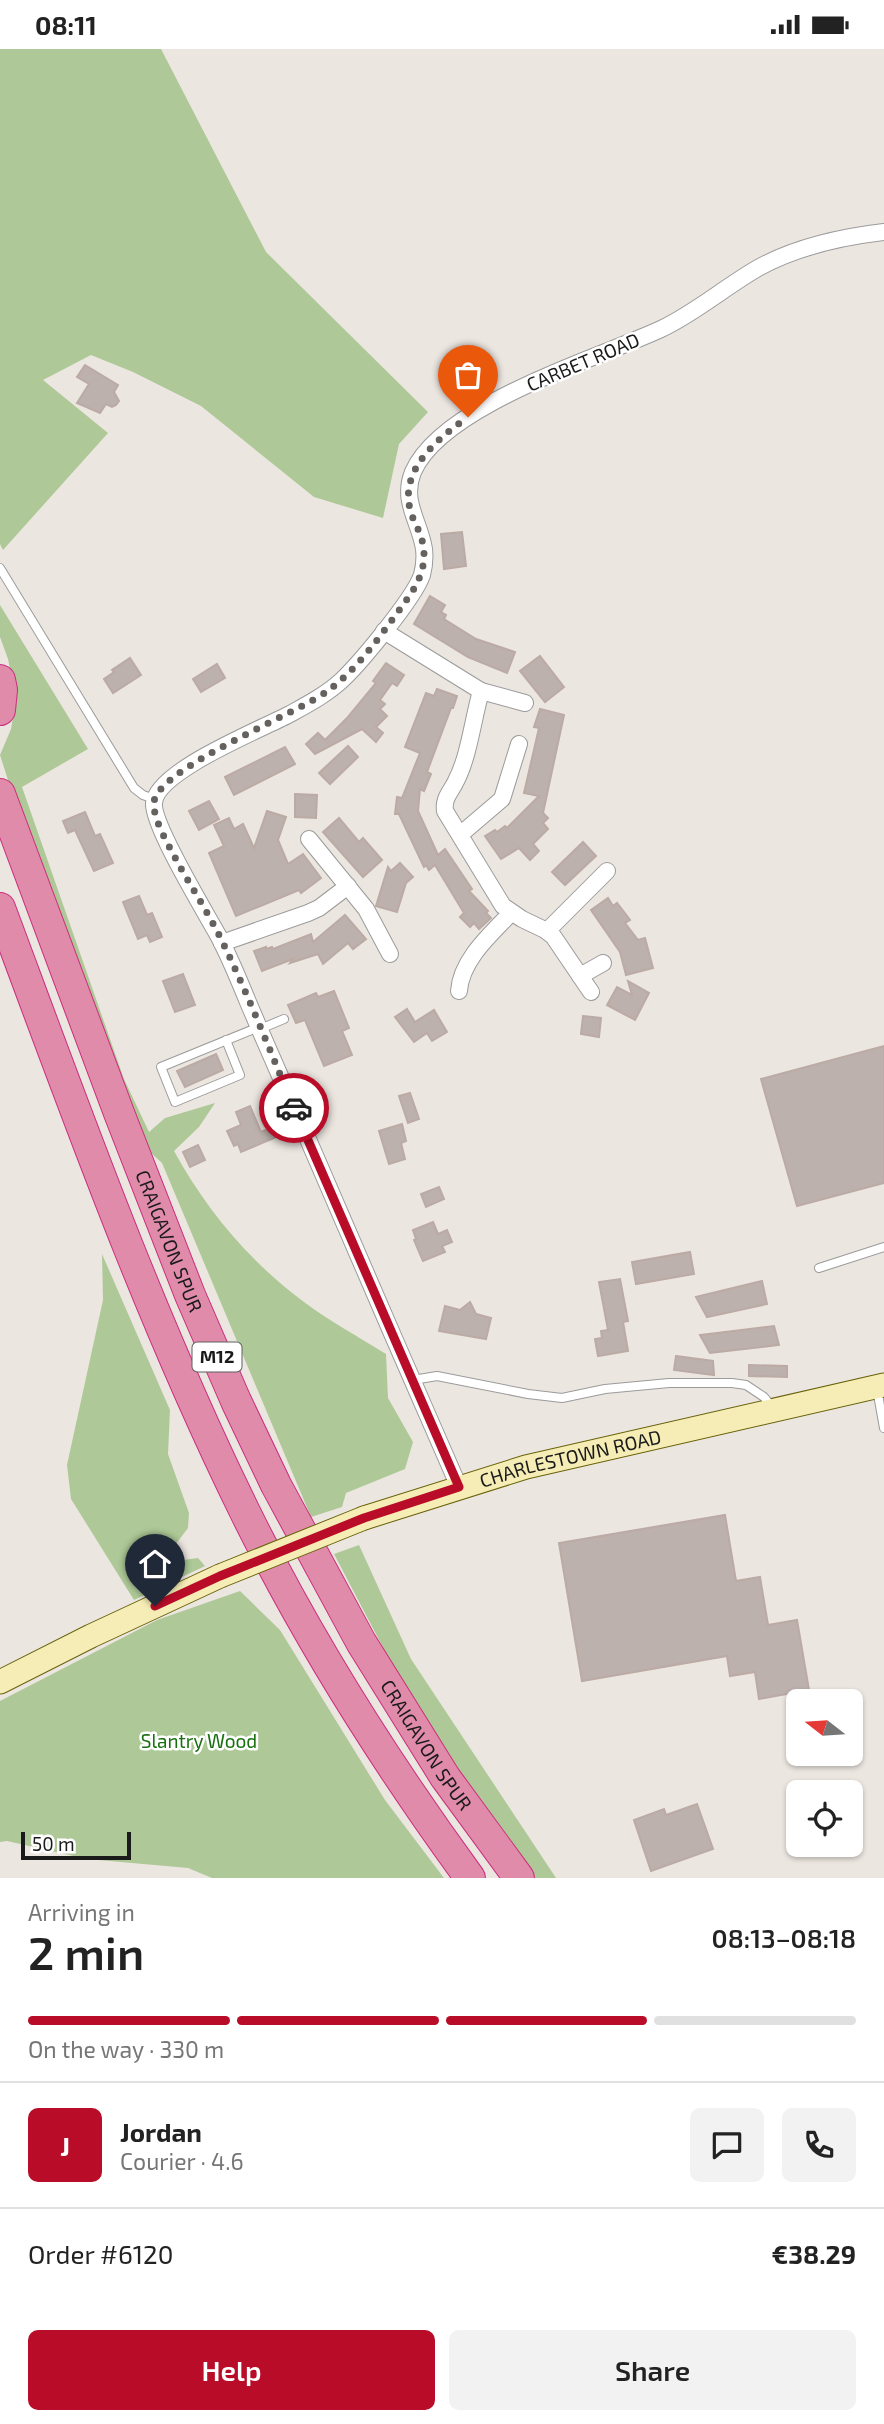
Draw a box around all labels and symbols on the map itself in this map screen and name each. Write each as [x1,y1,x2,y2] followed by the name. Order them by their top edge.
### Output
[523,327,643,396] street label: CARBET ROAD
[438,345,498,417] pin
[259,1073,329,1143] courier
[131,1167,208,1315] street label: CRAIGAVON SPUR
[192,1343,242,1371] road number: M12
[477,1424,663,1492] street label: CHARLESTOWN ROAD
[125,1534,185,1606] pin
[376,1675,477,1814] street label: CRAIGAVON SPUR
[786,1689,863,1766] north arrow
[141,1729,257,1752] park label: Slantry Wood
[21,1829,131,1861] scale bar

